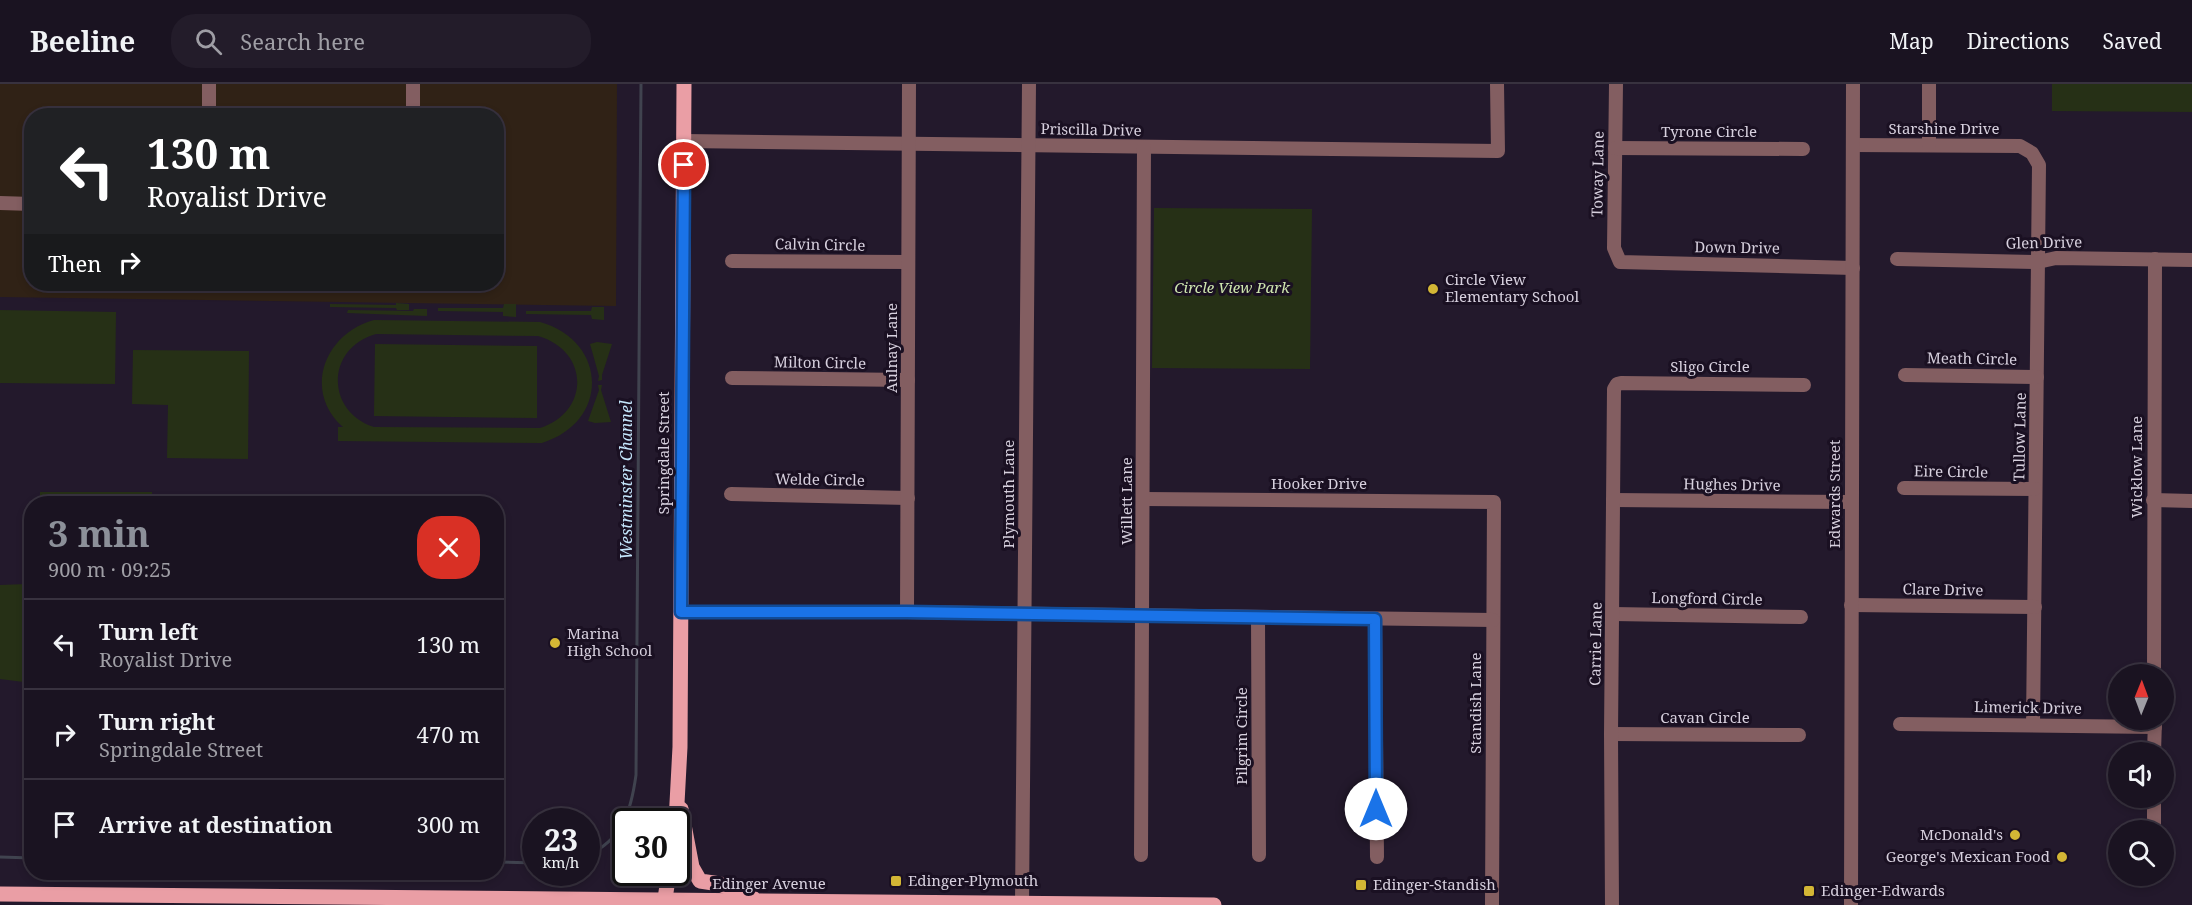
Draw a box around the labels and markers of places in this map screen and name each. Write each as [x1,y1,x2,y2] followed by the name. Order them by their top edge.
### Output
[658,139,709,190] pin
[1445,269,1579,306] place label: Circle View Elementary School
[1426,282,1440,296] marker: Circle View Elementary School
[567,623,653,660] place label: Marina High School
[548,636,562,650] marker: Marina High School
[1920,824,2003,844] place label: McDonald's
[2008,828,2022,842] marker: McDonald's
[1886,846,2050,866] place label: George's Mexican Food
[2055,850,2069,864] marker: George's Mexican Food
[908,870,1039,890] place label: Edinger-Plymouth
[889,874,903,888] marker: Edinger-Plymouth
[1373,874,1496,894] place label: Edinger-Standish
[1354,878,1368,892] marker: Edinger-Standish
[1821,880,1945,900] place label: Edinger-Edwards
[1802,884,1816,898] marker: Edinger-Edwards

